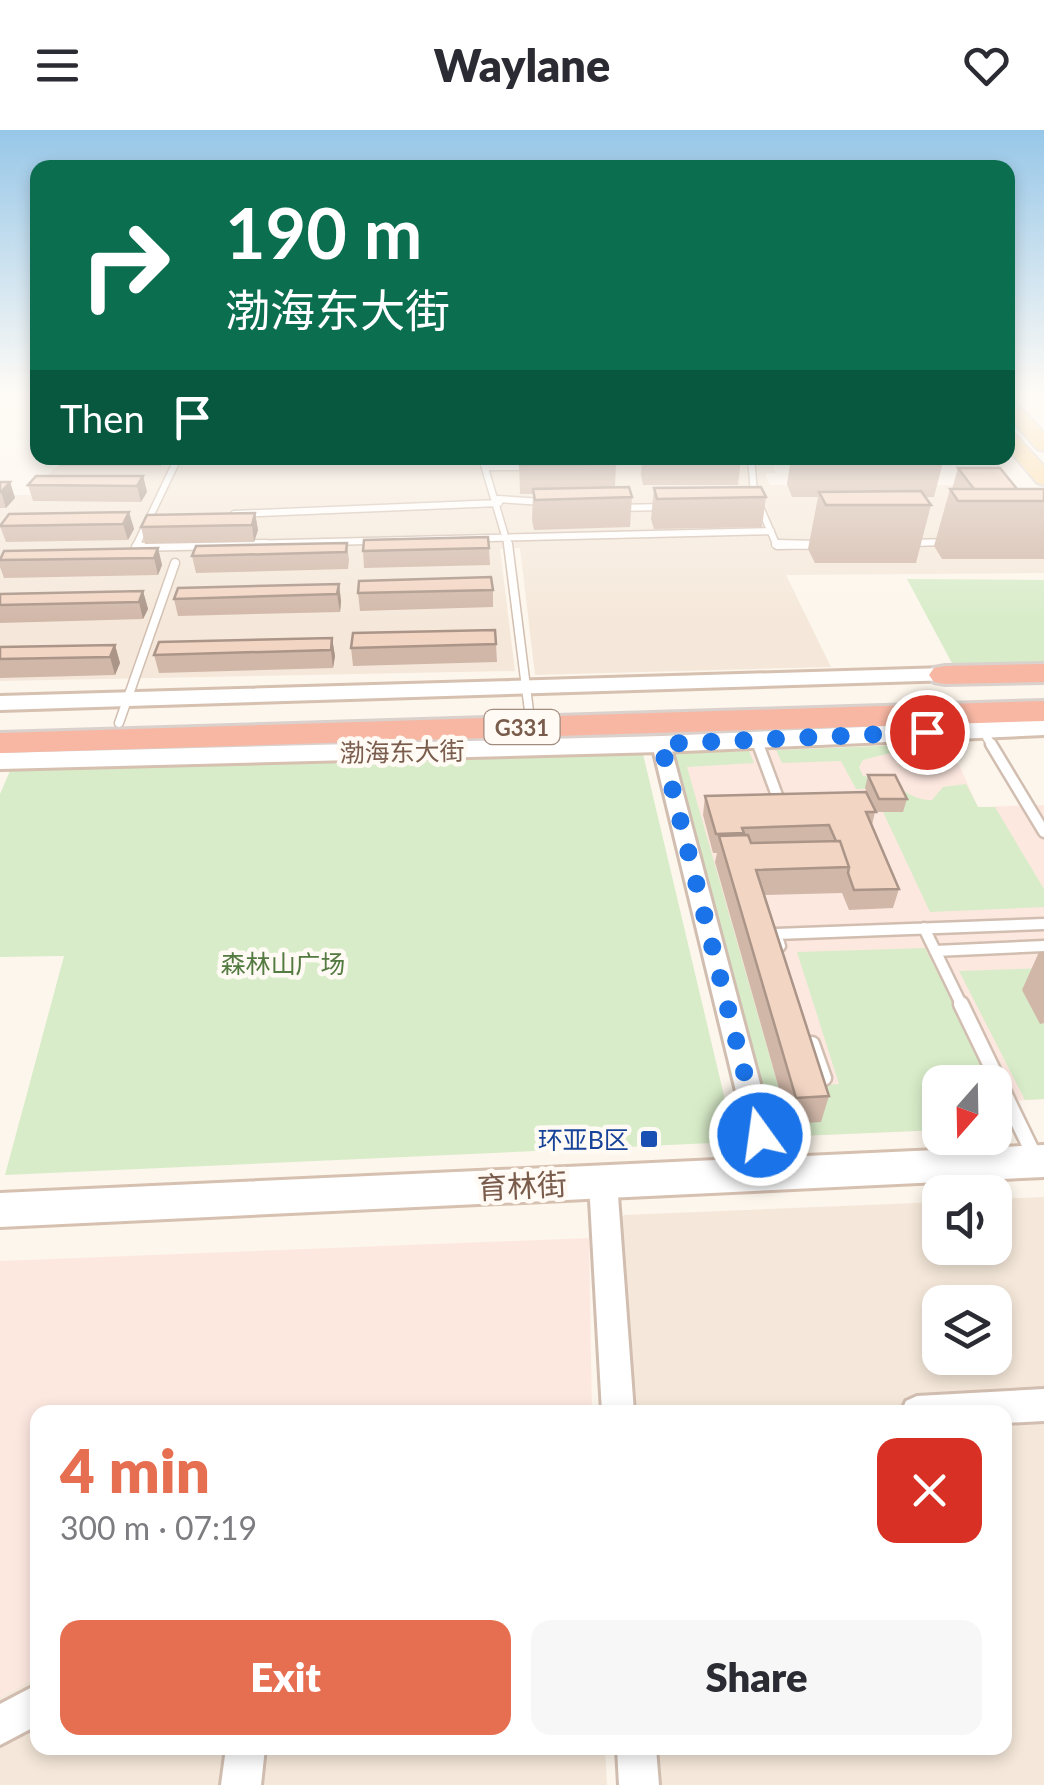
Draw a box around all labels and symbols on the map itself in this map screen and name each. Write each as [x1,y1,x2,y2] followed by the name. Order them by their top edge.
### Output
[885,690,970,775] pin
[484,710,560,744] road number: G331
[339,735,465,767] street label: 渤海东大街
[220,948,346,978] park label: 森林山广场
[922,1065,1012,1155] north arrow
[708,1083,812,1187] position arrow
[538,1124,629,1154] place label: 环亚B区
[638,1128,660,1150] marker: 环亚B区
[476,1165,568,1205] street label: 育林街

